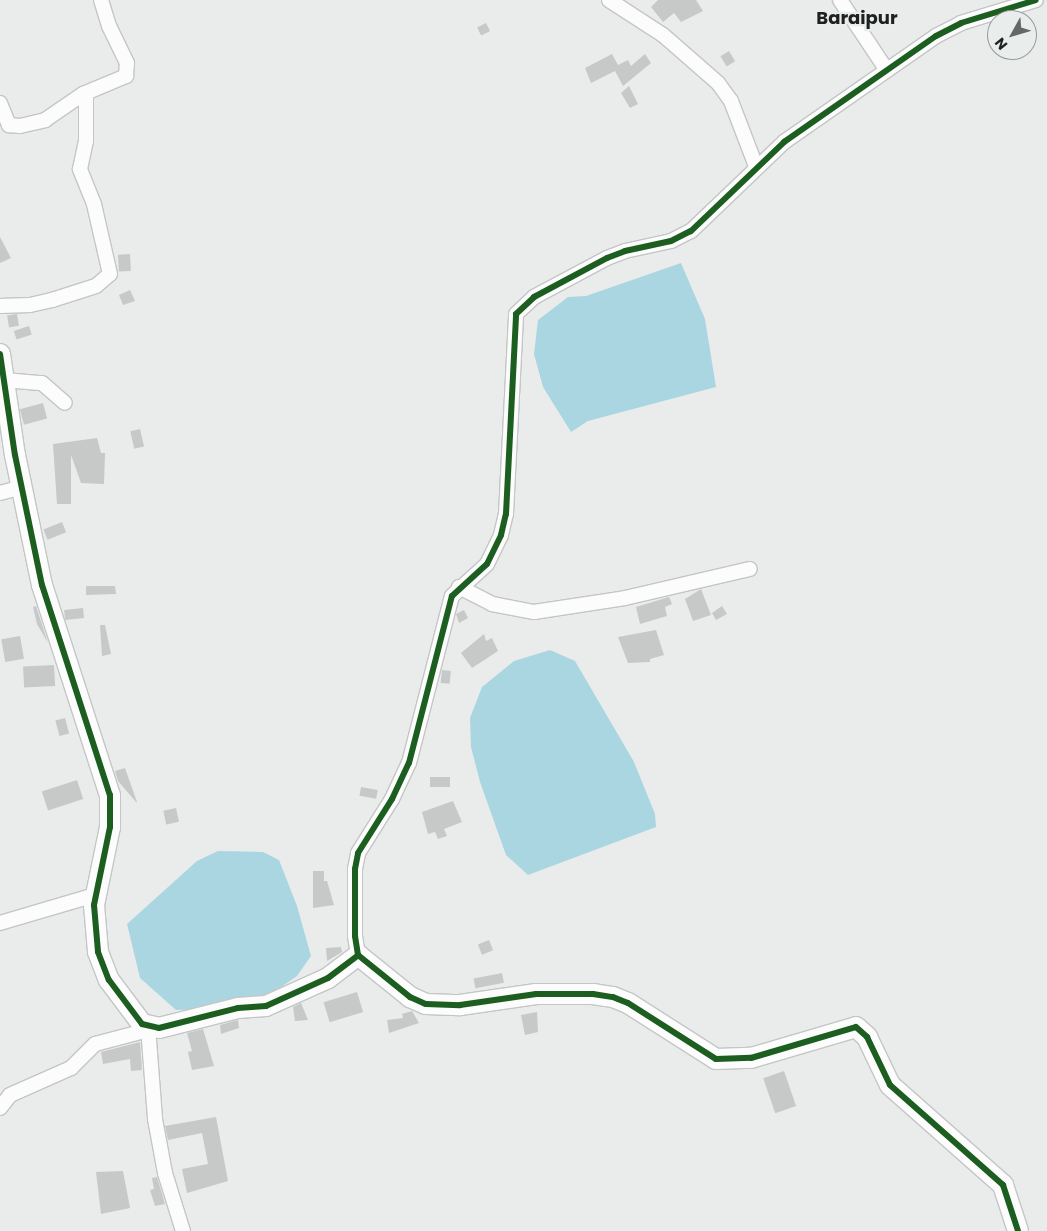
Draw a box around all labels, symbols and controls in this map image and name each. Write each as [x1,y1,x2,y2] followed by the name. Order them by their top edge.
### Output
[816,7,898,29] district label: Baraipur
[987,10,1037,60] north arrow
[990,33,1012,54] text: N

